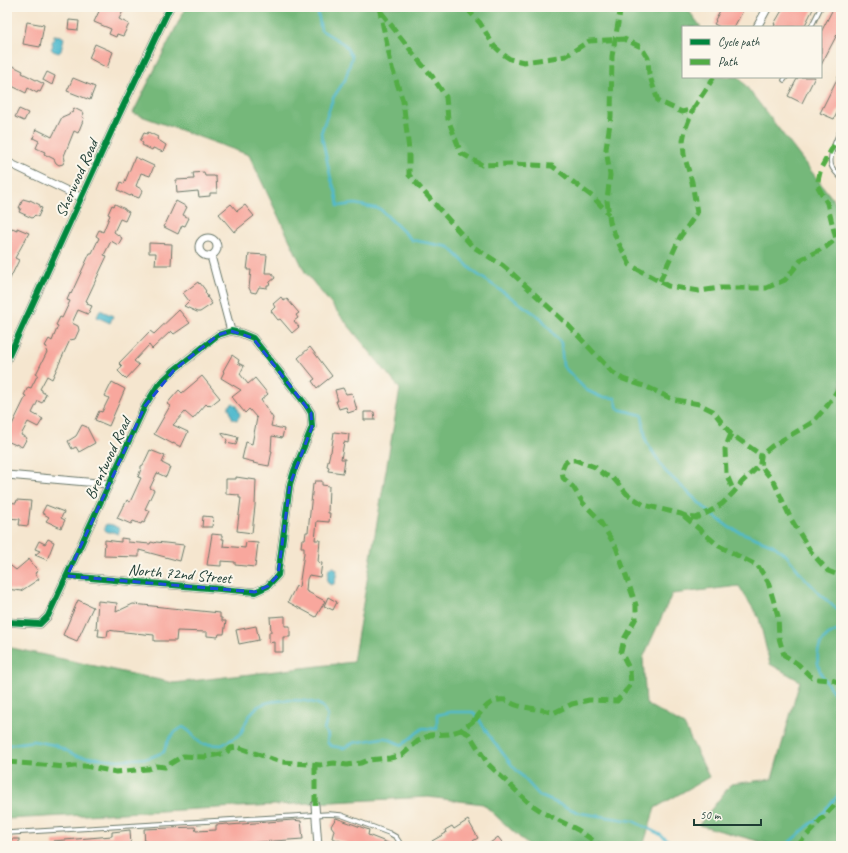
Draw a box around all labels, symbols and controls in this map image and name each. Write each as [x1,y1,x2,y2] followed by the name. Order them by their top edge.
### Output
[682,26,822,78] legend
[718,34,760,50] text: Cycle path
[718,54,738,70] text: Path
[51,134,104,220] street label: Sherwood Road
[80,412,137,503] street label: Brentwood Road
[127,560,234,589] street label: North 72nd Street
[694,801,761,827] scale bar
[700,807,722,823] text: 50 m

